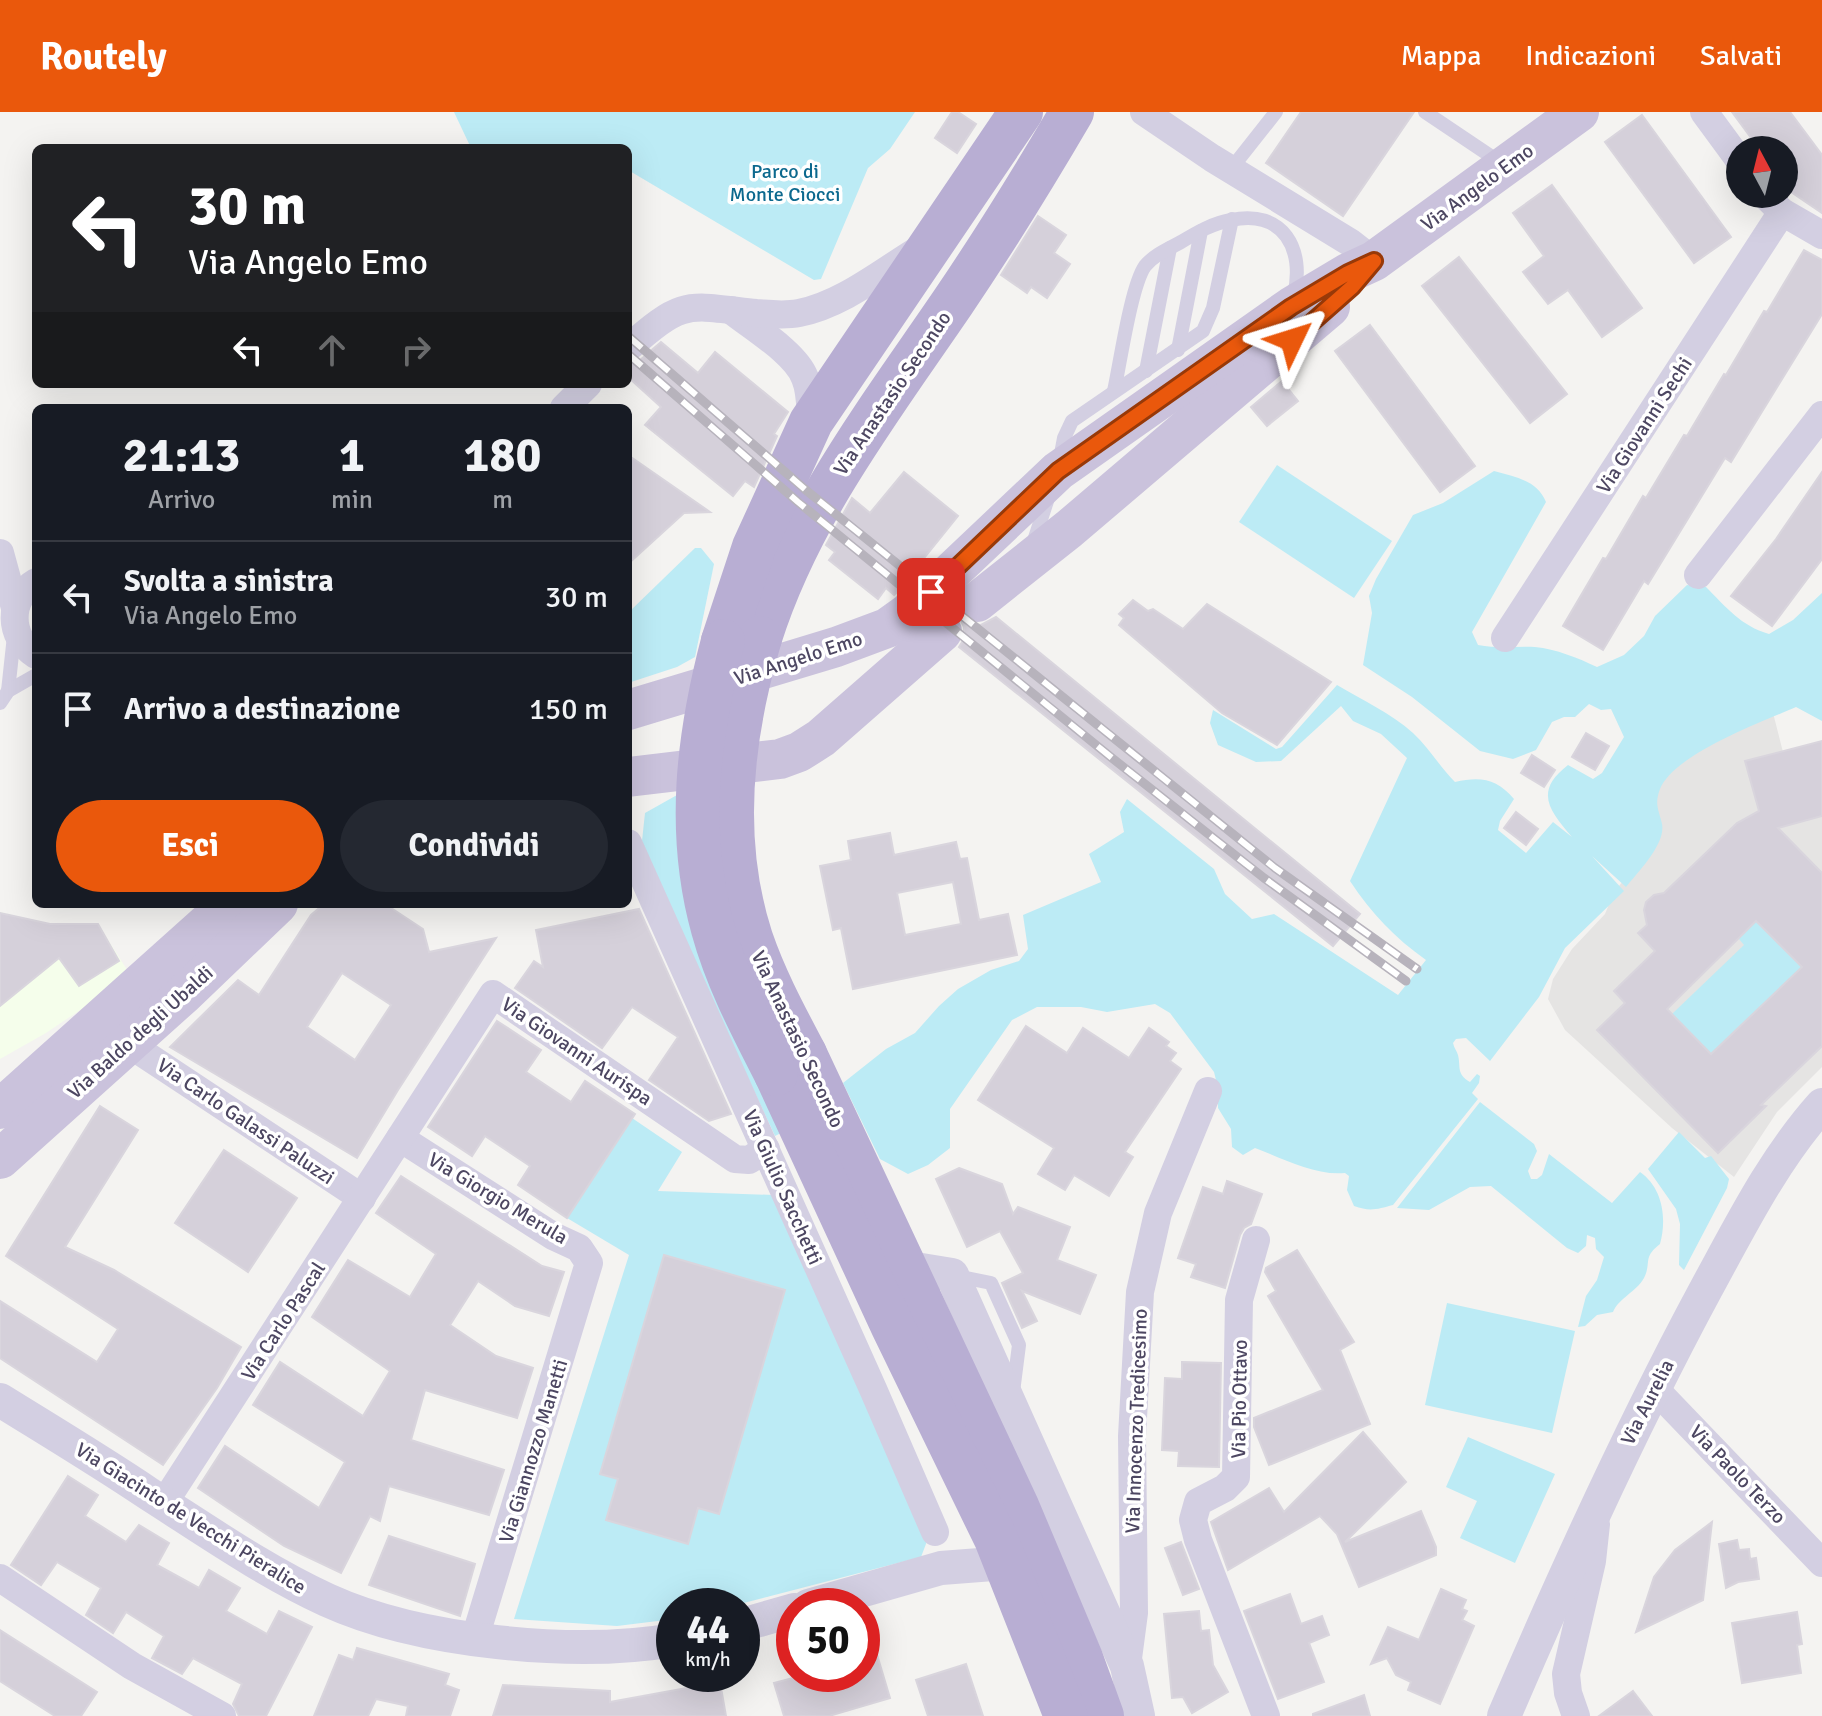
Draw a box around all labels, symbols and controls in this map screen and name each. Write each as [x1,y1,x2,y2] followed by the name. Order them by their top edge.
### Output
[40,33,167,80] text: Routely
[1401,39,1481,73] text: Mappa
[1525,39,1656,73] text: Indicazioni
[1700,39,1782,73] text: Salvati
[1726,136,1798,208] north arrow
[1726,136,1798,208] map controls
[1416,138,1539,237] street label: Via Angelo Emo
[730,159,840,207] park label: Parco di Monte Ciocci
[188,171,306,240] text: 30 m
[56,176,160,280] icon: left
[188,240,428,285] text: Via Angelo Emo
[1250,298,1334,382] position arrow
[828,307,957,480] street label: Via Anastasio Secondo
[226,328,270,372] icon: left
[310,328,354,372] icon: ahead
[394,328,438,372] icon: right
[1591,352,1698,498] street label: Via Giovanni Sechi
[123,426,240,485] text: 21:13
[339,426,365,485] text: 1
[464,426,541,485] text: 180
[148,484,215,516] text: Arrivo
[331,484,373,516] text: min
[492,484,513,516] text: m
[897,558,965,626] pin
[124,563,334,600] text: Svolta a sinistra
[909,570,953,614] icon: arrive
[56,575,100,619] icon: left
[545,579,608,616] text: 30 m
[124,600,297,632] text: Via Angelo Emo
[731,626,865,691] street label: Via Angelo Emo
[56,687,100,731] icon: arrive
[124,691,400,728] text: Arrivo a destinazione
[529,691,608,728] text: 150 m
[56,800,324,892] button: Esci
[340,800,608,892] button: Condividi
[746,947,850,1132] street label: Via Anastasio Secondo
[62,960,218,1104] street label: Via Baldo degli Ubaldi
[497,992,657,1111] street label: Via Giovanni Aurispa
[152,1053,339,1190] street label: Via Carlo Galassi Paluzzi
[737,1106,828,1269] street label: Via Giulio Sacchetti
[423,1147,572,1250] street label: Via Giorgio Merula
[236,1257,331,1385] street label: Via Carlo Pascal
[1120,1308,1153,1534] street label: Via Innocenzo Tredicesimo
[1226,1339,1253,1459] street label: Via Pio Ottavo
[1615,1355,1680,1449] street label: Via Aurelia
[494,1356,573,1546] street label: Via Giannozzo Manetti
[1684,1420,1791,1529] street label: Via Paolo Terzo
[71,1437,311,1600] street label: Via Giacinto de Vecchi Pieralice
[776,1588,880,1692] speed limit sign: 50
[686,1605,730,1655] text: 44
[685,1647,731,1672] text: km/h

